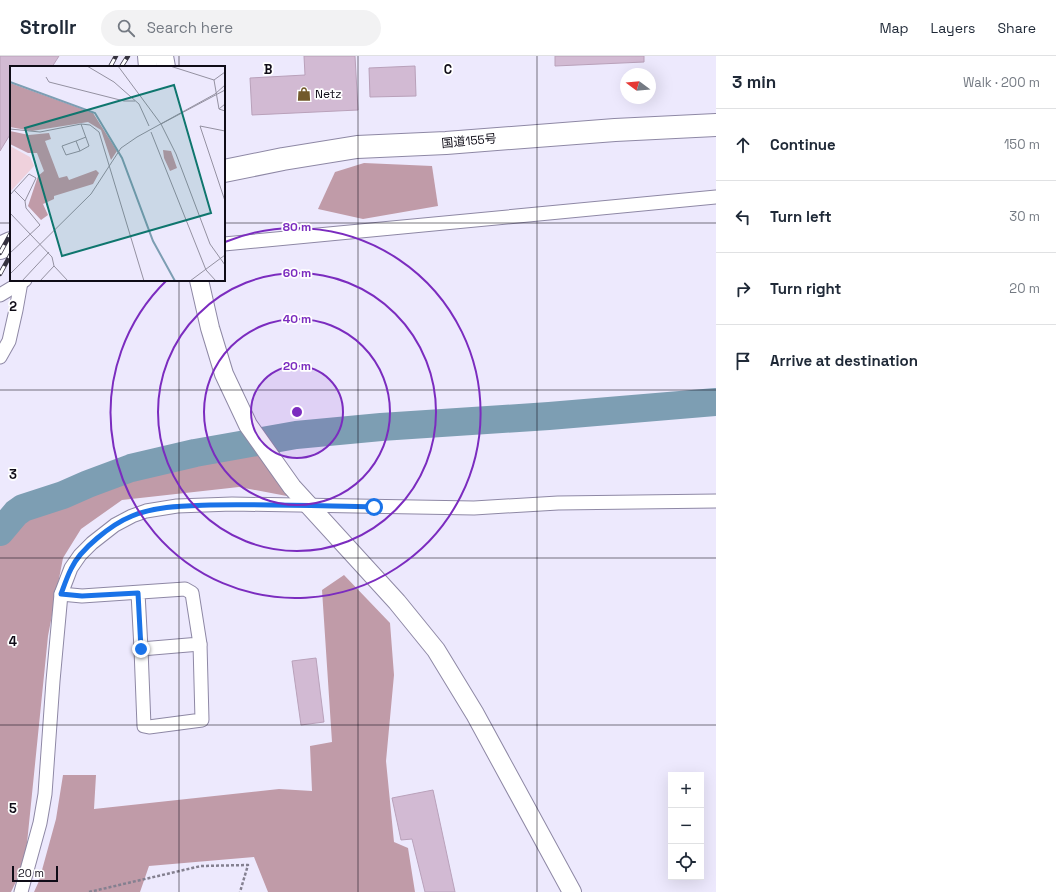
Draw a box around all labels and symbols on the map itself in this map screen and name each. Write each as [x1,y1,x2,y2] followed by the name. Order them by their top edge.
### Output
[264,61,273,78] text: B
[444,61,452,78] text: C
[10,66,225,281] inset map
[620,68,656,104] north arrow
[296,86,312,102] shop icon: Netz
[315,86,342,102] place label: Netz
[441,131,497,151] street label: 国道155号
[283,219,311,235] text: 80 m
[283,265,311,281] text: 60 m
[9,298,17,315] text: 2
[283,311,311,327] text: 40 m
[283,358,311,374] text: 20 m
[290,405,304,419] centre of rings
[9,466,17,483] text: 3
[365,498,383,516] route start
[9,633,17,650] text: 4
[132,640,150,658] route end
[9,800,17,817] text: 5
[12,864,58,883] scale bar

